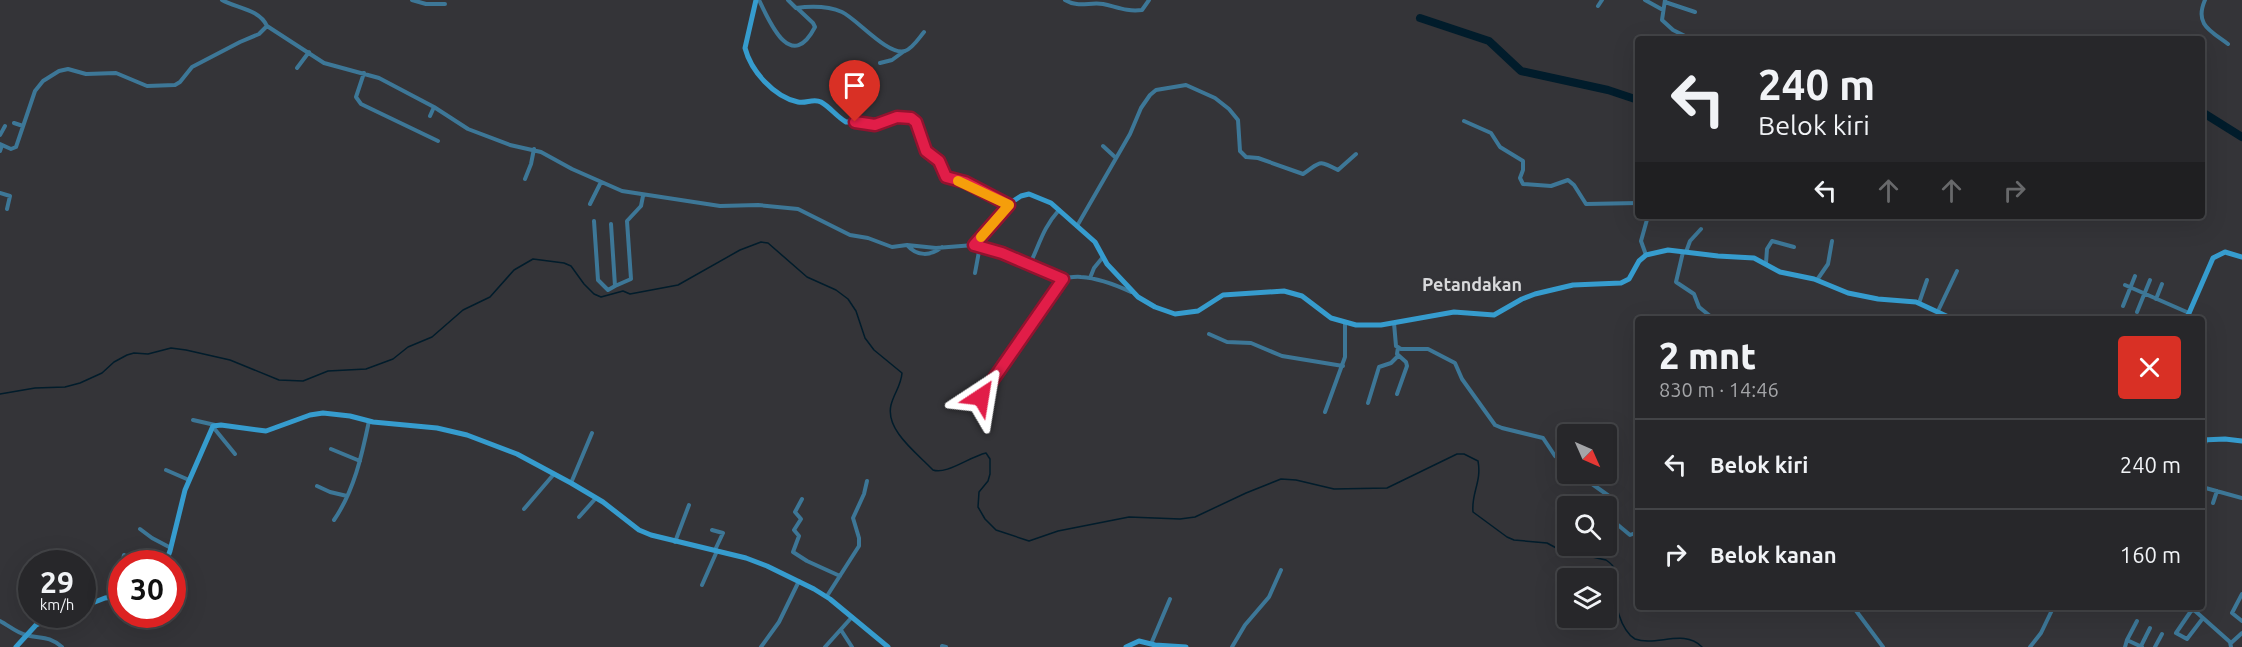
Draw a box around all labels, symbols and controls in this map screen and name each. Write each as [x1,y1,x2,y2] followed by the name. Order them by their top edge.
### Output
[829,60,880,122] pin
[1659,60,1737,138] icon: left
[1758,61,1875,108] text: 240 m
[838,69,871,102] icon: arrive
[1758,110,1870,140] text: Belok kiri
[1809,174,1842,207] icon: left
[1872,174,1905,207] icon: ahead
[1935,174,1968,207] icon: ahead
[1998,174,2031,207] icon: right
[1422,274,1522,294] district label: Petandakan
[1659,335,1756,376] text: 2 mnt
[2118,336,2181,399] button: close
[949,365,1013,429] position arrow
[1659,378,1779,401] text: 830 m · 14:46
[1557,424,1617,484] north arrow
[1557,424,1617,628] map controls
[1659,448,1692,481] icon: left
[1710,452,1808,477] text: Belok kiri
[2120,452,2181,477] text: 240 m
[1557,496,1617,556] button: search
[1659,538,1692,571] icon: right
[1710,542,1837,567] text: Belok kanan
[2120,542,2181,567] text: 160 m
[108,550,186,628] speed limit sign: 30
[40,565,74,599] text: 29
[1557,568,1617,628] button: layers
[40,596,74,613] text: km/h

